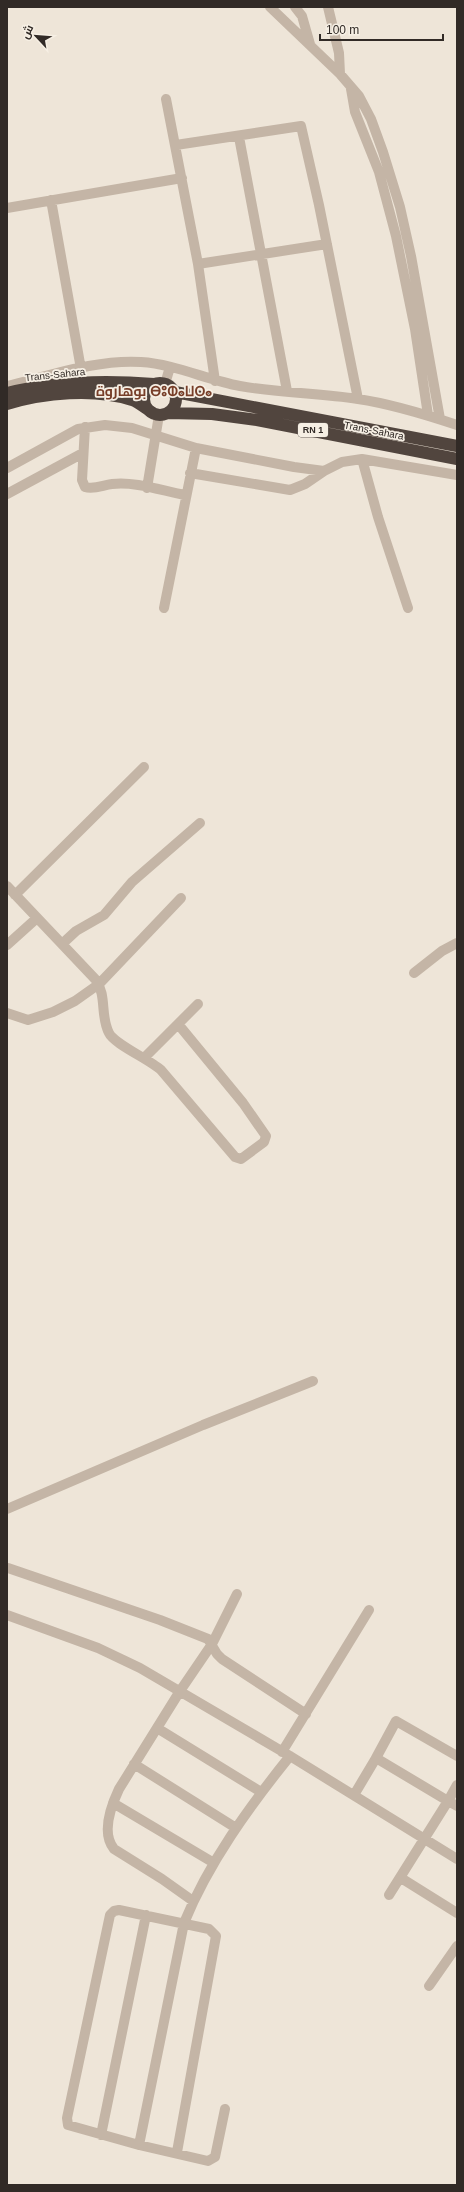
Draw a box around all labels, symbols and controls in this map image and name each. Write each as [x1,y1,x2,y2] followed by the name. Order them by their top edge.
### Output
[16,16,56,56] north arrow
[320,16,443,42] scale bar
[19,23,36,41] text: ش
[326,23,359,37] text: 100 m
[24,366,86,383] street label: Trans-Sahara
[96,383,212,400] district label: بوهاروة ⴱⵓⵀⴰⵡⵔⴰ
[343,419,405,442] street label: Trans-Sahara
[298,423,328,437] road number: RN 1

